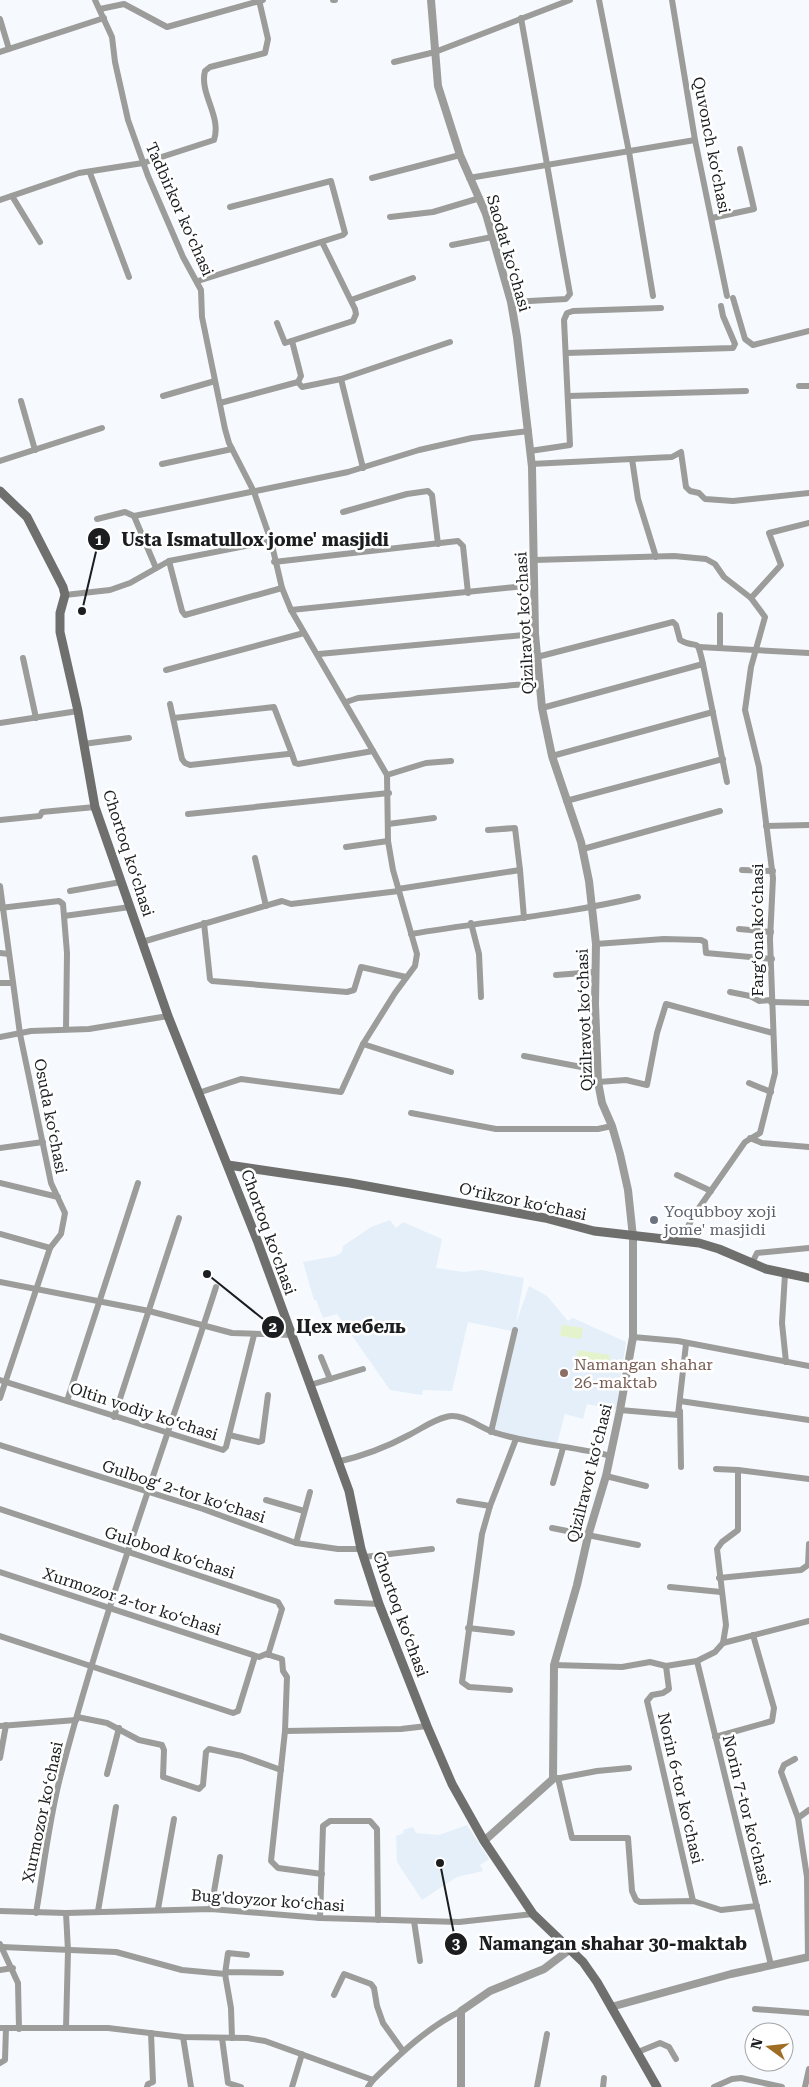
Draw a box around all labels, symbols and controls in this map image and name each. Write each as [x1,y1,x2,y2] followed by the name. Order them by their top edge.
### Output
[689,75,734,215] street label: Quvonch koʻchasi
[141,139,218,279] street label: Tadbirkor koʻchasi
[483,192,534,314] street label: Saodat koʻchasi
[86,523,399,556] callout: Usta Ismatullox jome' masjidi
[121,529,389,550] text: Usta Ismatullox jome' masjidi
[95,531,104,549] text: 1
[511,551,538,695] street label: Qizilravot koʻchasi
[99,787,158,919] street label: Chortoq koʻchasi
[748,863,767,997] street label: Fargʻona koʻchasi
[573,948,596,1092] street label: Qizilravot koʻchasi
[30,1057,71,1175] street label: Osuda koʻchasi
[237,1167,300,1298] street label: Chortoq koʻchasi
[457,1179,588,1224] street label: Oʻrikzor koʻchasi
[663,1202,776,1239] place label: Yoqubboy xoji jome' masjidi
[648,1214,660,1226] marker: Yoqubboy xoji jome' masjidi
[261,1311,415,1344] callout: Цех мебель
[296,1316,406,1337] text: Цех мебель
[269,1318,277,1336] text: 2
[574,1355,713,1392] place label: Namangan shahar 26-maktab
[558,1367,570,1379] marker: Namangan shahar 26-maktab
[67,1379,220,1444] street label: Oltin vodiy koʻchasi
[563,1402,616,1545] street label: Qizilravot koʻchasi
[100,1456,268,1527] street label: Gulbogʻ 2-tor koʻchasi
[102,1522,237,1583] street label: Gulobod koʻchasi
[369,1549,432,1680] street label: Chortoq koʻchasi
[40,1564,223,1639] street label: Xurmozor 2-tor koʻchasi
[654,1711,707,1866] street label: Norin 6-tor koʻchasi
[719,1733,774,1887] street label: Norin 7-tor koʻchasi
[18,1740,67,1885] street label: Xurmozor koʻchasi
[191,1886,345,1915] street label: Bug'doyzor koʻchasi
[444,1928,757,1961] callout: Namangan shahar 30-maktab
[479,1933,747,1954] text: Namangan shahar 30-maktab
[452,1935,461,1953] text: 3
[744,2022,794,2072] north arrow
[747,2036,766,2051] text: N

